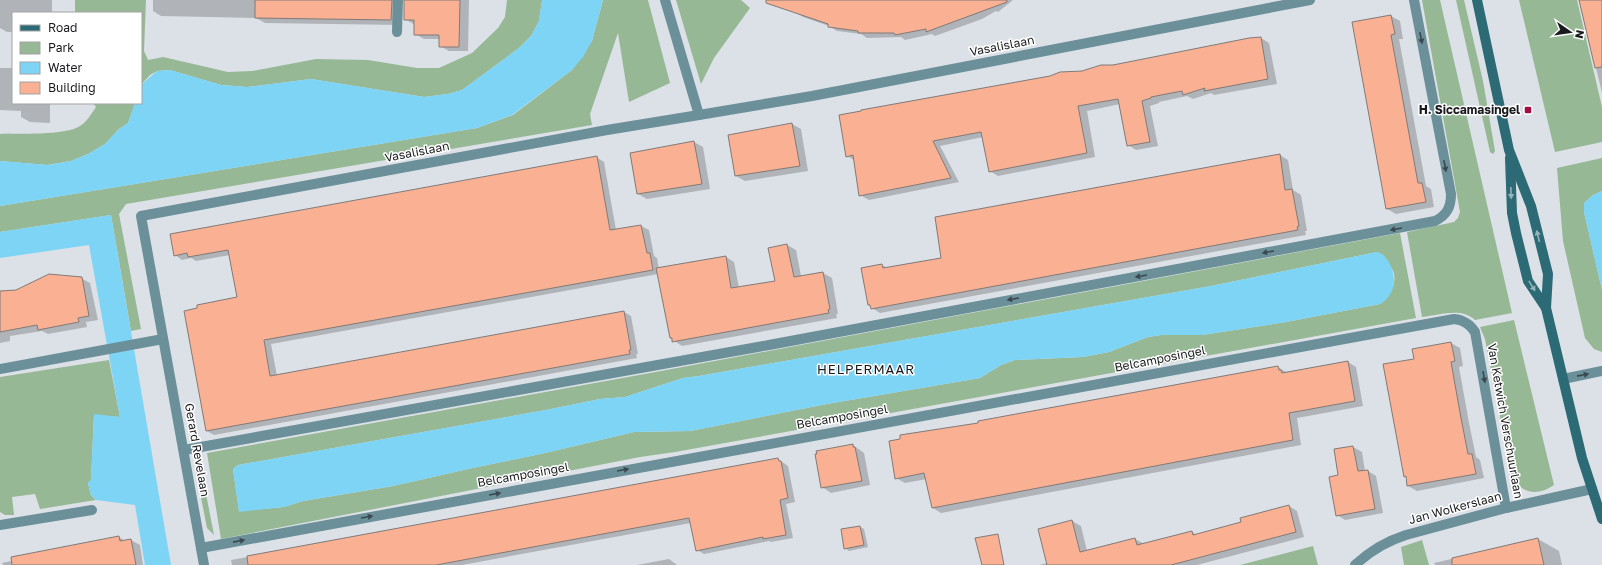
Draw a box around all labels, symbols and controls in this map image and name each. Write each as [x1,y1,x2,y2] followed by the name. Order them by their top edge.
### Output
[12,12,142,104] legend
[1550,12,1590,52] north arrow
[48,20,77,35] text: Road
[1573,29,1588,40] text: N
[968,32,1035,59] street label: Vasalislaan
[1418,32,1424,44] one-way arrow
[48,40,74,55] text: Park
[48,60,82,75] text: Water
[48,80,96,95] text: Building
[1419,102,1520,117] place label: H. Siccamasingel
[1523,105,1533,115] marker: H. Siccamasingel
[383,138,450,165] street label: Vasalislaan
[1443,160,1449,172] one-way arrow
[1508,187,1514,200] one-way arrow
[1390,226,1402,232] one-way arrow
[1535,230,1541,243] one-way arrow
[1262,249,1275,255] one-way arrow
[1134,273,1147,279] one-way arrow
[1528,281,1536,291] one-way arrow
[1007,296,1019,302] one-way arrow
[1113,342,1207,375] street label: Belcamposingel
[1484,342,1527,500] street label: Van Ketwich Verschuurlaan
[817,361,915,377] district label: HELPERMAAR
[1481,371,1487,383] one-way arrow
[1576,371,1589,377] one-way arrow
[795,401,889,432] street label: Belcamposingel
[182,402,213,498] street label: Gerard Revelaan
[476,459,570,490] street label: Belcamposingel
[616,467,629,473] one-way arrow
[1407,488,1503,527] street label: Jan Wolkerslaan
[489,490,501,496] one-way arrow
[361,514,373,520] one-way arrow
[233,538,245,544] one-way arrow

